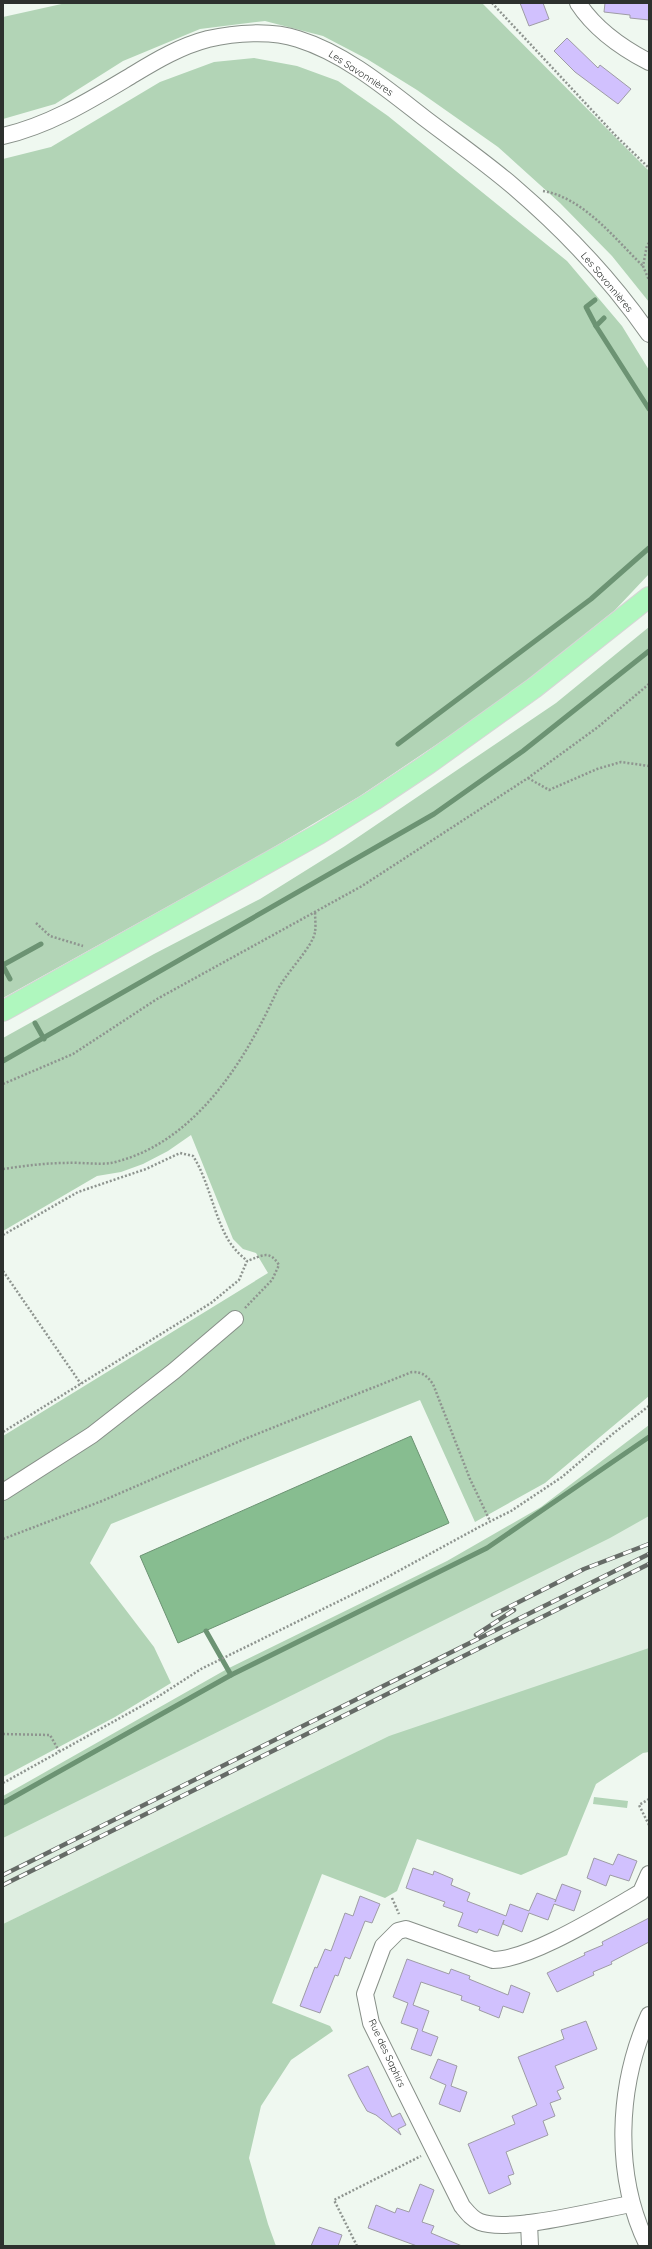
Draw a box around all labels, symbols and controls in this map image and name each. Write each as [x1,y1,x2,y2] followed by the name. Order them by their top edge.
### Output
[326,47,396,99] street label: Les Savonnières
[578,249,636,315] street label: Les Savonnières
[365,2017,409,2090] street label: Rue des Saphirs

